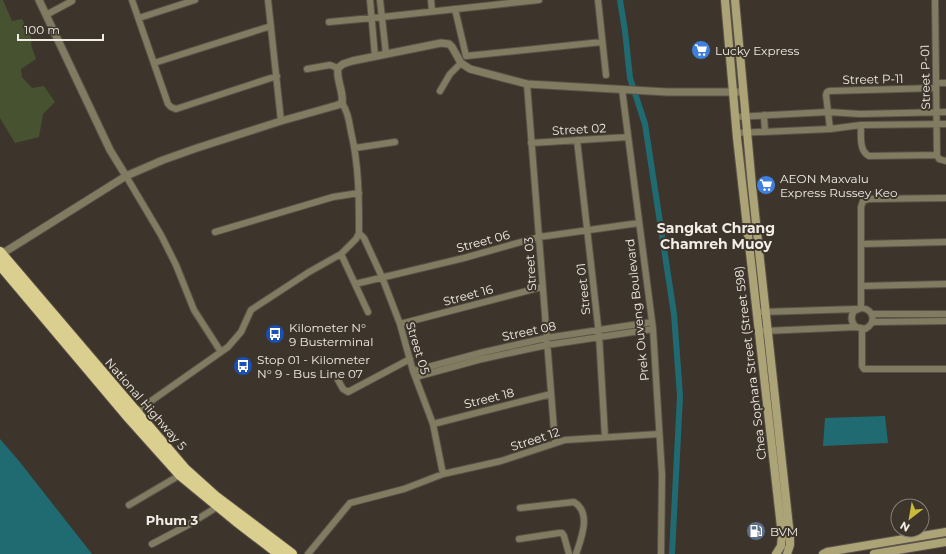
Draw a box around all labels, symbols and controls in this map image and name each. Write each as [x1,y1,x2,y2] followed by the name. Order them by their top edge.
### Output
[18,16,103,42] scale bar
[24,22,60,37] text: 100 m
[690,39,712,61] supermarket icon: Lucky Express
[715,43,799,58] place label: Lucky Express
[917,44,933,110] street label: Street P-01
[842,71,904,87] street label: Street P-11
[552,120,607,138] street label: Street 02
[780,171,897,200] place label: AEON Maxvalu Express Russey Keo
[755,174,777,196] supermarket icon: AEON Maxvalu Express Russey Keo
[657,219,775,253] district label: Sangkat Chrang Chamreh Muoy
[455,227,511,255] street label: Street 06
[521,236,539,291] street label: Street 03
[622,238,652,382] street label: Prek Ouveng Boulevard
[573,263,593,315] street label: Street 01
[731,265,769,461] street label: Chea Sophara Street (Street 598)
[441,281,495,309] street label: Street 16
[501,318,558,344] street label: Street 08
[289,320,373,349] place label: Kilometer N° 9 Busterminal
[403,320,433,376] street label: Street 05
[264,323,286,345] bus stop icon: Kilometer N° 9 Busterminal
[257,352,370,381] place label: Stop 01 - Kilometer N° 9 - Bus Line 07
[102,355,190,453] street label: National Highway 5
[232,355,254,377] bus stop icon: Stop 01 - Kilometer N° 9 - Bus Line 07
[462,384,516,411] street label: Street 18
[509,424,562,454] street label: Street 12
[890,498,930,538] north arrow
[146,512,199,528] district label: Phum 3
[897,518,912,535] text: N
[745,520,767,542] fuel station icon: BVM
[770,524,798,539] place label: BVM

